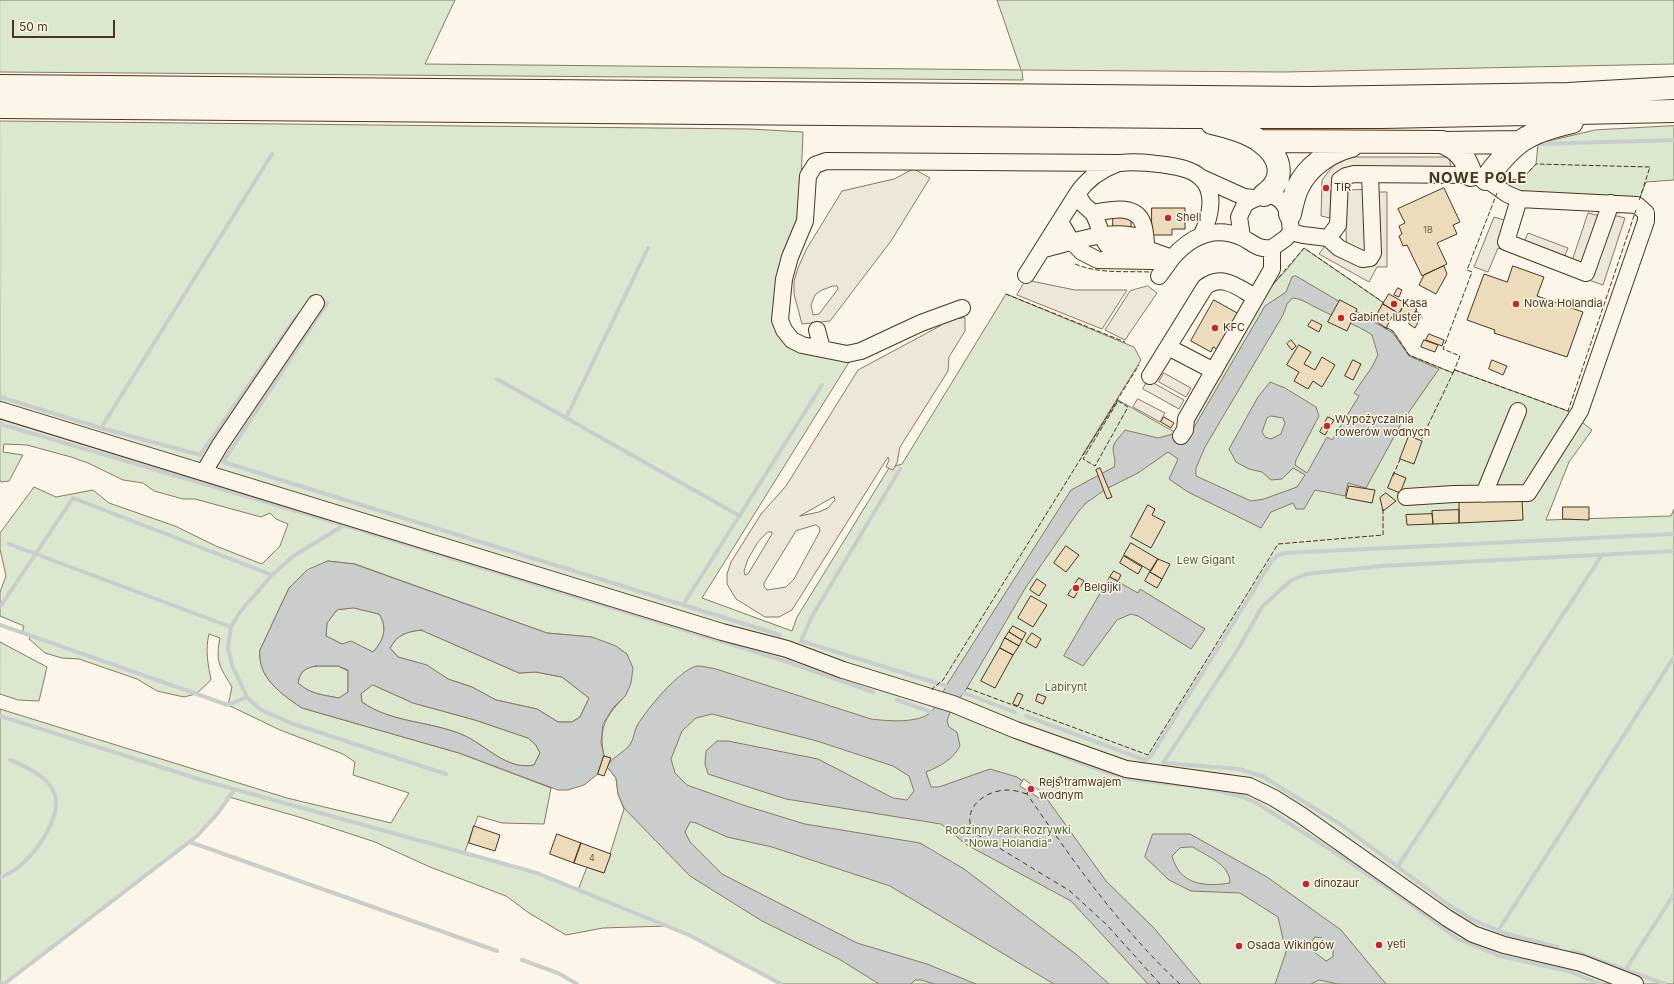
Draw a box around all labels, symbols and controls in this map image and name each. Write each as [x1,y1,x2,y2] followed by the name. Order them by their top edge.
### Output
[14,12,117,38] scale bar
[19,19,48,34] text: 50 m
[1429,169,1527,187] district label: NOWE POLE
[1334,181,1351,195] place label: TIR
[1321,183,1331,193] marker: TIR
[1176,211,1201,225] place label: Shell
[1163,213,1173,223] marker: Shell
[1423,225,1433,235] house number: 1B
[1402,297,1428,311] place label: Kasa
[1524,297,1603,311] place label: Nowa Holandia
[1389,299,1399,309] marker: Kasa
[1511,299,1521,309] marker: Nowa Holandia
[1349,311,1421,325] place label: Gabinet luster
[1336,313,1346,323] marker: Gabinet luster
[1223,321,1245,335] place label: KFC
[1210,323,1220,333] marker: KFC
[1335,413,1430,439] place label: Wypożyczalnia rowerów wodnych
[1322,421,1332,431] marker: Wypożyczalnia rowerów wodnych
[1177,554,1235,568] park label: Lew Gigant
[1084,581,1121,595] place label: Belgijki
[1071,583,1081,593] marker: Belgijki
[1045,681,1087,695] park label: Labirynt
[1039,776,1121,802] place label: Rejs tramwajem wodnym
[1026,784,1036,794] marker: Rejs tramwajem wodnym
[945,824,1071,850] park label: Rodzinny Park Rozrywki "Nowa Holandia"
[589,853,595,863] house number: 4
[1314,877,1359,891] place label: dinozaur
[1301,879,1311,889] marker: dinozaur
[1387,938,1406,952] place label: yeti
[1247,939,1334,953] place label: Osada Wikingów
[1374,940,1384,950] marker: yeti
[1234,941,1244,951] marker: Osada Wikingów

